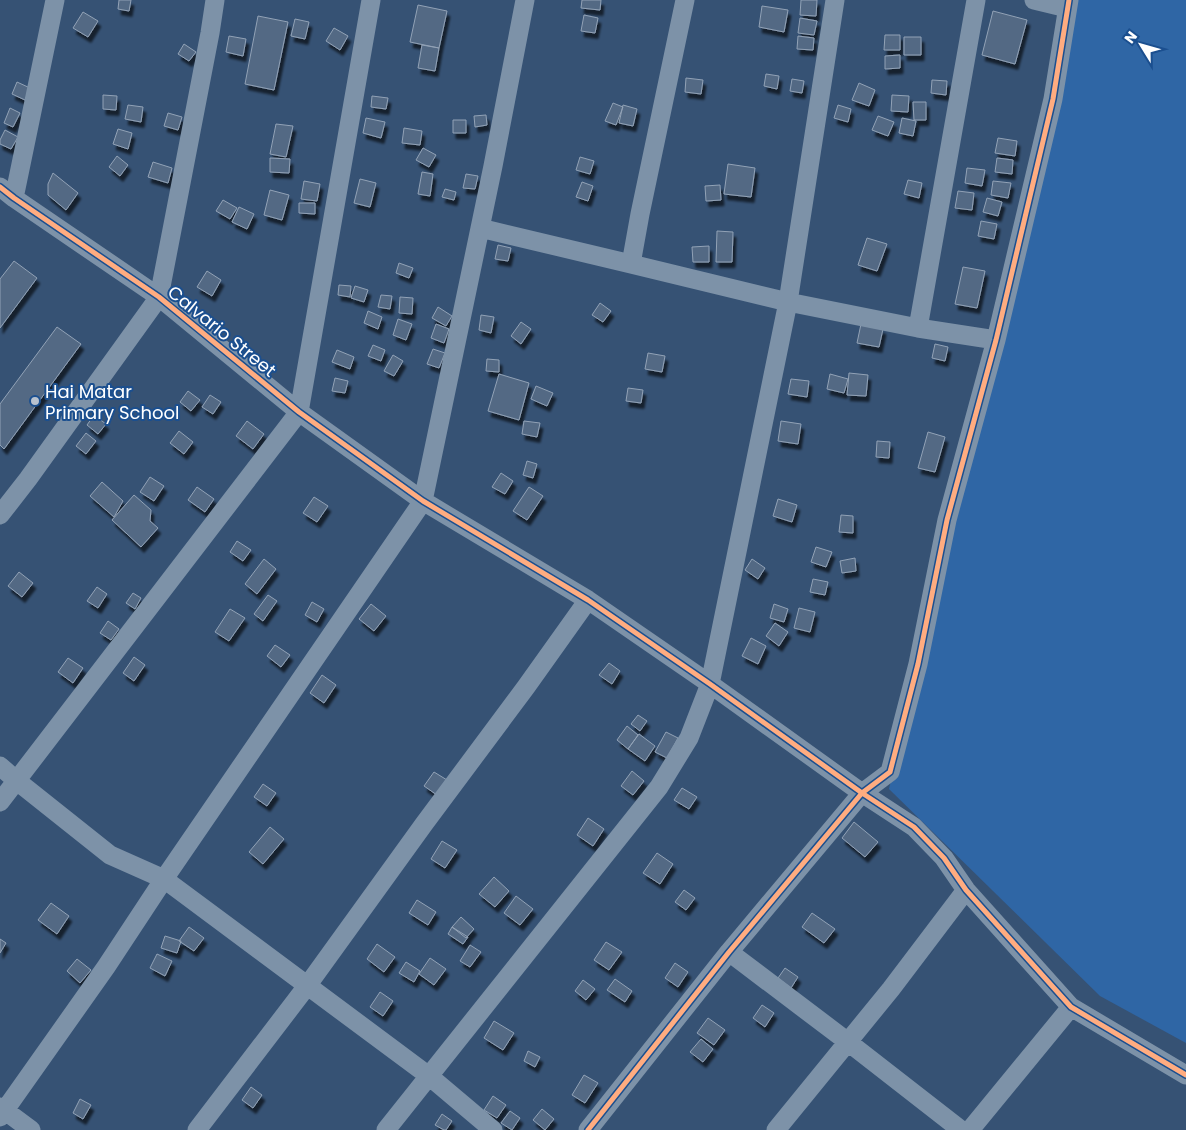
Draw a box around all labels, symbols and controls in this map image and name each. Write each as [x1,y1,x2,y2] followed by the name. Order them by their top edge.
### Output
[1116,20,1166,70] north arrow
[1119,27,1142,47] text: N
[162,279,282,383] street label: Calvario Street
[45,379,179,425] place label: Hai Matar Primary School
[29,395,41,407] marker: Hai Matar Primary School

